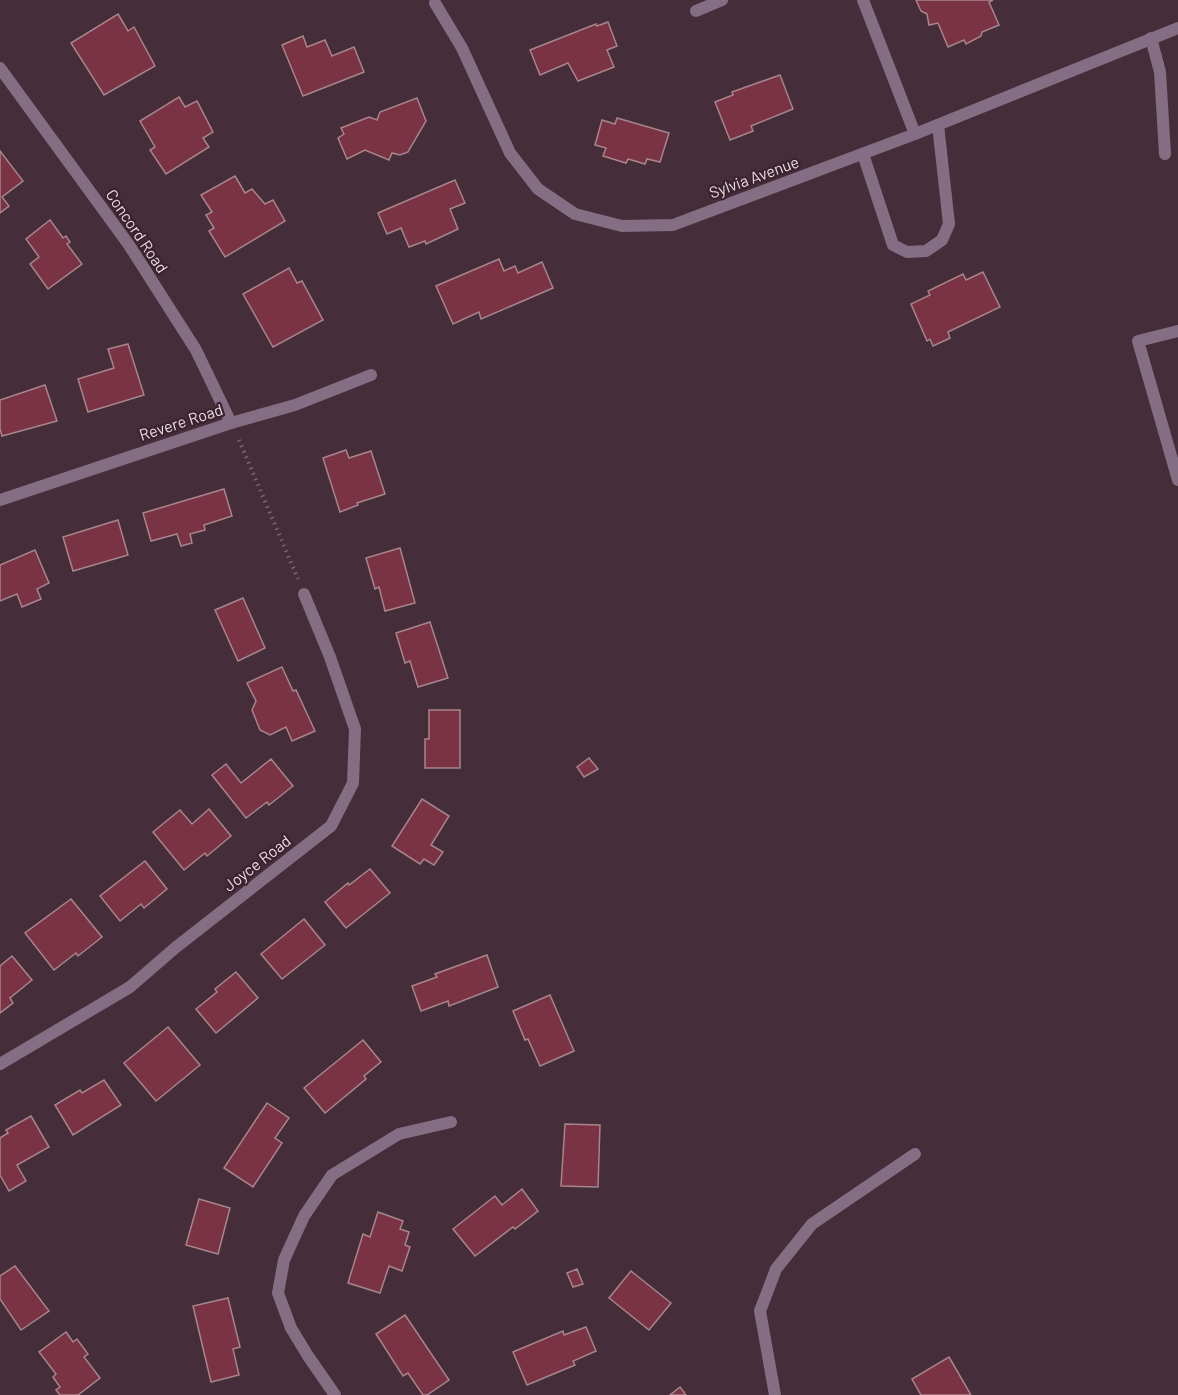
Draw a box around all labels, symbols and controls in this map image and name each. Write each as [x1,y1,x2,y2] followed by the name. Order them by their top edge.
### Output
[706,151,801,202] street label: Sylvia Avenue
[102,185,172,276] street label: Concord Road
[137,399,225,444] street label: Revere Road
[219,830,294,895] street label: Joyce Road

